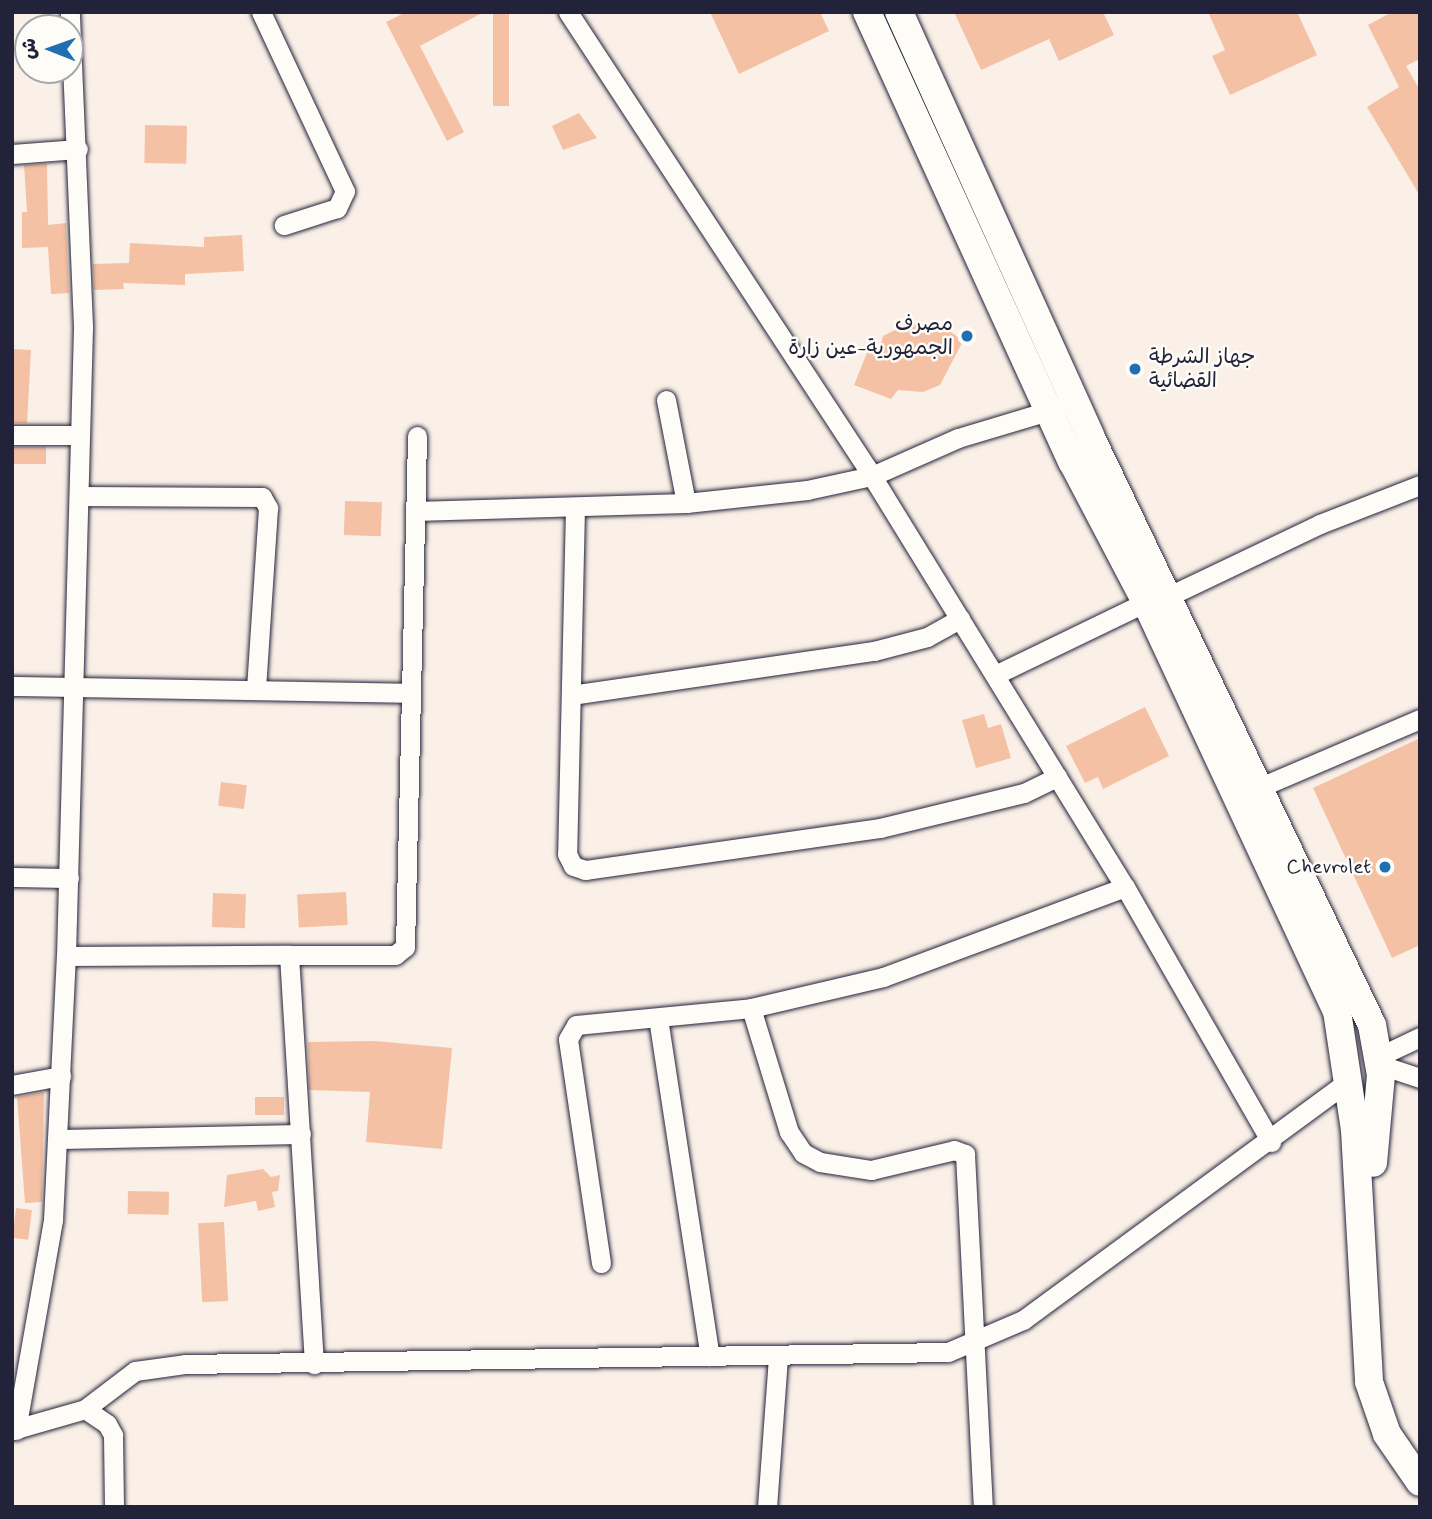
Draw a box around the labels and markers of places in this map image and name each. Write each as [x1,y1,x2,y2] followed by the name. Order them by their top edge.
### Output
[788,311,953,361] place label: مصرف الجمهورية-عين زارة
[959,328,975,344] marker: مصرف الجمهورية-عين زارة
[1149,344,1255,394] place label: جهاز الشرطة القضائية
[1127,361,1143,377] marker: جهاز الشرطة القضائية
[1286,854,1371,880] place label: Chevrolet
[1377,859,1393,875] marker: Chevrolet

